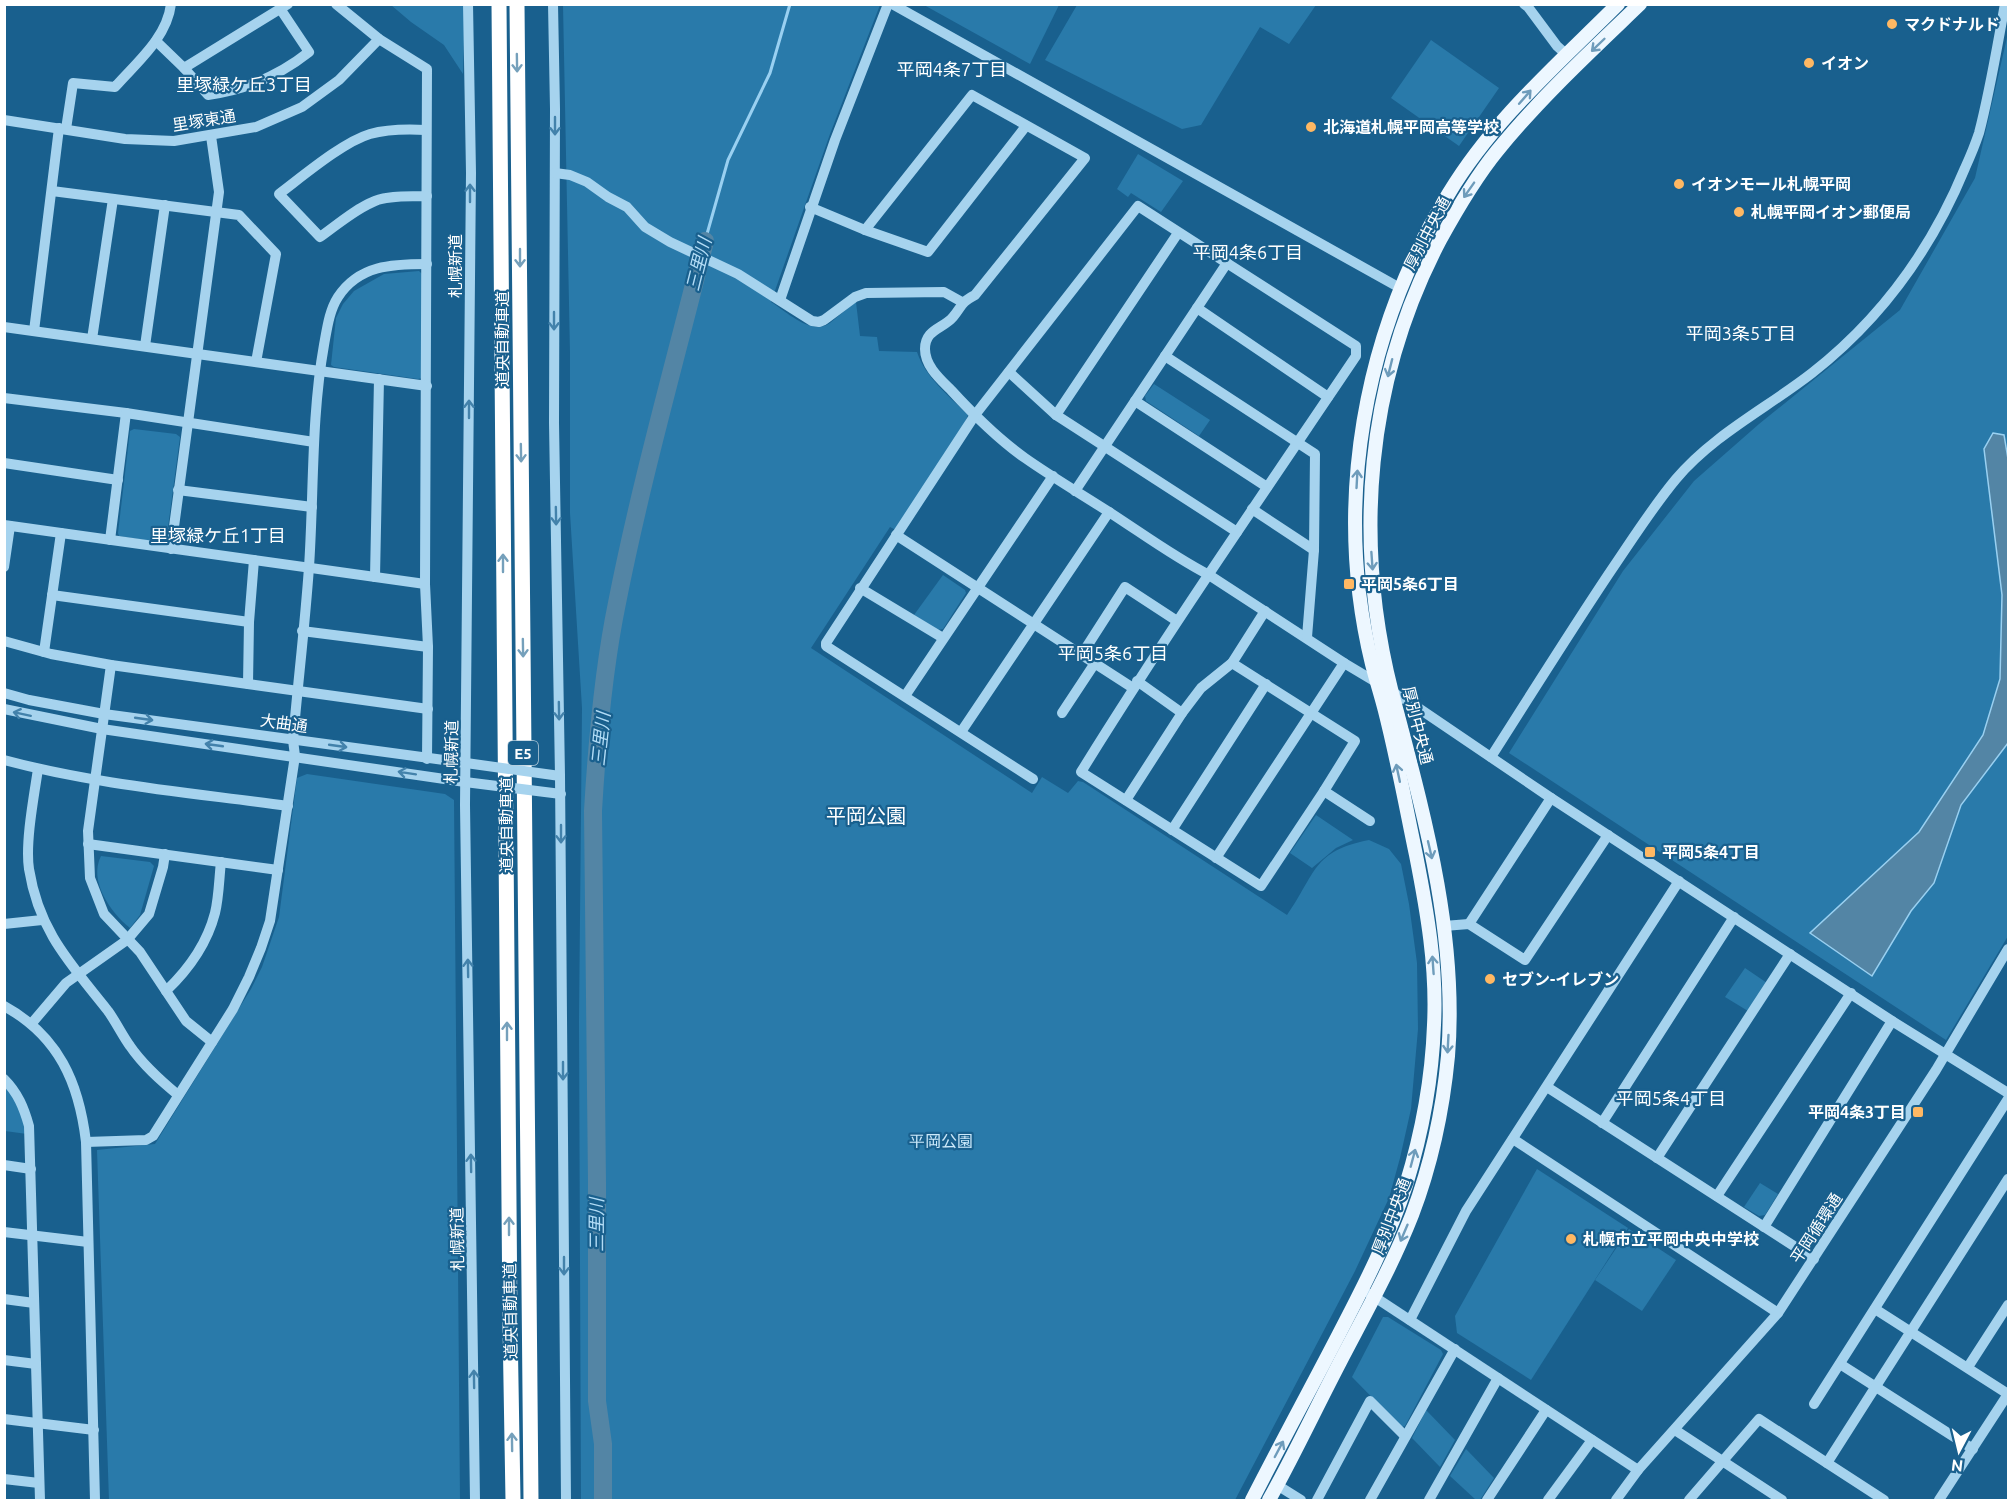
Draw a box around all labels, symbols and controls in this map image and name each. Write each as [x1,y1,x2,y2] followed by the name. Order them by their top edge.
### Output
[1904,15,2000,33] place label: マクドナルド
[1885,17,1899,31] marker: マクドナルド
[1591,38,1606,52] one-way arrow
[512,52,523,72] one-way arrow
[1821,54,1869,72] place label: イオン
[1802,56,1816,70] marker: イオン
[897,59,1007,79] district label: 平岡4条7丁目
[176,74,312,94] district label: 里塚緑ケ丘3丁目
[1518,90,1532,105] one-way arrow
[171,106,237,134] street label: 里塚東通
[549,115,561,135] one-way arrow
[1323,118,1499,136] place label: 北海道札幌平岡高等学校
[1304,120,1318,134] marker: 北海道札幌平岡高等学校
[1691,175,1851,193] place label: イオンモール札幌平岡
[1672,177,1686,191] marker: イオンモール札幌平岡
[1463,182,1475,198] one-way arrow
[464,183,476,203] one-way arrow
[1400,193,1454,273] street label: 厚別中央通
[1751,203,1911,221] place label: 札幌平岡イオン郵便局
[1732,205,1746,219] marker: 札幌平岡イオン郵便局
[682,233,715,293] water label: 三里川
[446,234,464,298] street label: 札幌新道
[1193,242,1303,262] district label: 平岡4条6丁目
[514,247,526,267] one-way arrow
[493,291,511,387] street label: 道央自動車道
[548,310,560,330] one-way arrow
[1686,323,1796,343] district label: 平岡3条5丁目
[1383,358,1395,377] one-way arrow
[463,399,474,419] one-way arrow
[515,442,527,462] one-way arrow
[1351,469,1362,489] one-way arrow
[550,505,561,525] one-way arrow
[150,525,286,545] district label: 里塚緑ケ丘1丁目
[1366,550,1377,570] one-way arrow
[497,554,509,574] one-way arrow
[1361,575,1459,593] place label: 平岡5条6丁目
[1342,577,1356,591] marker: 平岡5条6丁目
[517,637,528,657] one-way arrow
[1058,643,1168,663] district label: 平岡5条6丁目
[1400,684,1436,766] street label: 厚別中央通
[553,700,565,720] one-way arrow
[13,708,32,719] one-way arrow
[587,709,613,767] water label: 三里川
[259,711,309,735] street label: 大曲通
[134,714,154,725] one-way arrow
[441,720,461,784] street label: 札幌新道
[205,739,225,750] one-way arrow
[327,741,347,752] one-way arrow
[508,741,538,765] road number: E5
[1392,764,1404,783] one-way arrow
[398,768,418,779] one-way arrow
[497,777,515,873] street label: 道央自動車道
[826,804,906,827] district label: 平岡公園
[555,824,567,844] one-way arrow
[1425,840,1436,859] one-way arrow
[1662,843,1760,861] place label: 平岡5条4丁目
[1643,845,1657,859] marker: 平岡5条4丁目
[1427,955,1438,975] one-way arrow
[462,959,474,979] one-way arrow
[1502,970,1619,988] place label: セブン-イレブン
[1483,972,1497,986] marker: セブン-イレブン
[501,1022,513,1042] one-way arrow
[1443,1033,1454,1053] one-way arrow
[557,1061,569,1081] one-way arrow
[1616,1088,1726,1108] district label: 平岡5条4丁目
[1808,1103,1906,1121] place label: 平岡4条3丁目
[1911,1105,1925,1119] marker: 平岡4条3丁目
[909,1132,973,1150] park label: 平岡公園
[1408,1149,1420,1168] one-way arrow
[465,1154,477,1174] one-way arrow
[1368,1175,1414,1257] street label: 厚別中央通
[1787,1190,1845,1266] street label: 平岡循環通
[586,1196,606,1252] water label: 三里川
[447,1207,467,1271] street label: 札幌新道
[503,1217,515,1237] one-way arrow
[1398,1223,1409,1241] one-way arrow
[1583,1230,1759,1248] place label: 札幌市立平岡中央中学校
[1564,1232,1578,1246] marker: 札幌市立平岡中央中学校
[558,1256,570,1276] one-way arrow
[500,1263,520,1359] street label: 道央自動車道
[468,1370,480,1390] one-way arrow
[1929,1421,1989,1481] north arrow
[506,1433,518,1453] one-way arrow
[1274,1440,1285,1458] one-way arrow
[1950,1456,1964,1476] text: N

